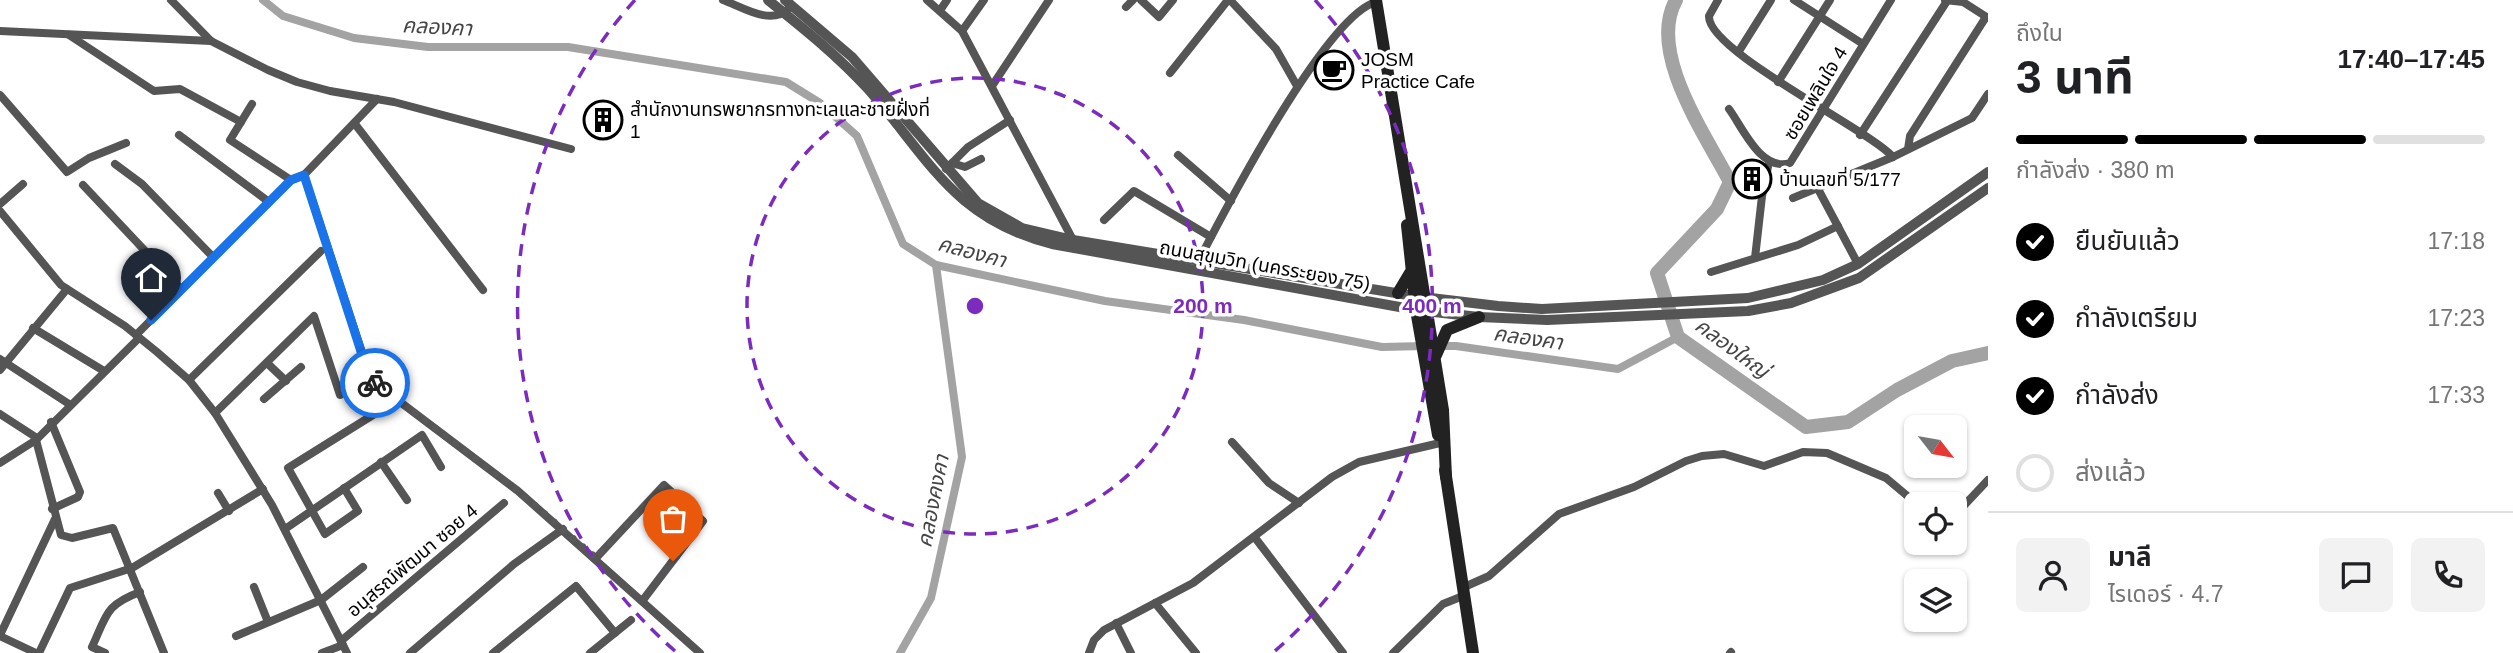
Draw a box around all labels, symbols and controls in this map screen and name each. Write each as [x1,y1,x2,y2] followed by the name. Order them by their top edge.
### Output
[402,13,474,40] water label: คลองคา
[2016,20,2063,46] text: ถึงใน
[1779,43,1852,143] street label: ซอยเพลินใจ 4
[2338,44,2485,74] text: 17:40–17:45
[1313,49,1355,91] cafe icon: JOSM Practice Cafe
[1361,49,1475,92] place label: JOSM Practice Cafe
[2016,51,2134,103] text: 3 นาที
[630,96,930,142] place label: สำนักงานทรพยากรทางทะเลและชายฝั่งที่ 1
[582,99,624,141] building icon: สำนักงานทรพยากรทางทะเลและชายฝั่งที่ 1
[2016,157,2175,183] text: กำลังส่ง · 380 m
[1731,158,1773,200] building icon: บ้านเลขที่ 5/177
[1779,166,1901,190] place label: บ้านเลขที่ 5/177
[2016,223,2054,261] icon: check
[2075,226,2180,256] text: ยืนยันแล้ว
[2427,228,2485,254] text: 17:18
[936,231,1010,272] water label: คลองคา
[1158,237,1372,295] street label: ถนนสุขุมวิท (นครระยอง 75)
[121,248,181,320] pin
[132,259,170,297] icon: home
[963,294,987,318] centre of rings
[1173,294,1233,317] text: 200 m
[1402,294,1462,317] text: 400 m
[2016,300,2054,338] icon: check
[2075,303,2198,333] text: กำลังเตรียม
[2427,305,2485,331] text: 17:23
[1691,313,1776,384] water label: คลองใหญ่
[1492,321,1566,354] water label: คลองคา
[340,348,410,418] courier
[356,364,394,402] icon: bike
[2016,377,2054,415] icon: check
[2075,380,2159,410] text: กำลังส่ง
[2427,382,2485,408] text: 17:33
[1904,415,1967,478] north arrow
[1904,415,1967,632] map controls
[912,451,953,549] water label: คลองคงคา
[2075,457,2146,487] text: ส่งแล้ว
[643,489,703,561] pin
[1904,492,1967,555] button: locate
[343,499,483,622] street label: อนุสรณ์พัฒนา ซอย 4
[654,500,692,538] icon: bag
[2016,538,2090,612] button: person
[2319,538,2393,612] button: chat
[2411,538,2485,612] button: phone
[2108,542,2152,572] text: มาลี
[1904,569,1967,632] button: layers
[2108,581,2224,607] text: ไรเดอร์ · 4.7

